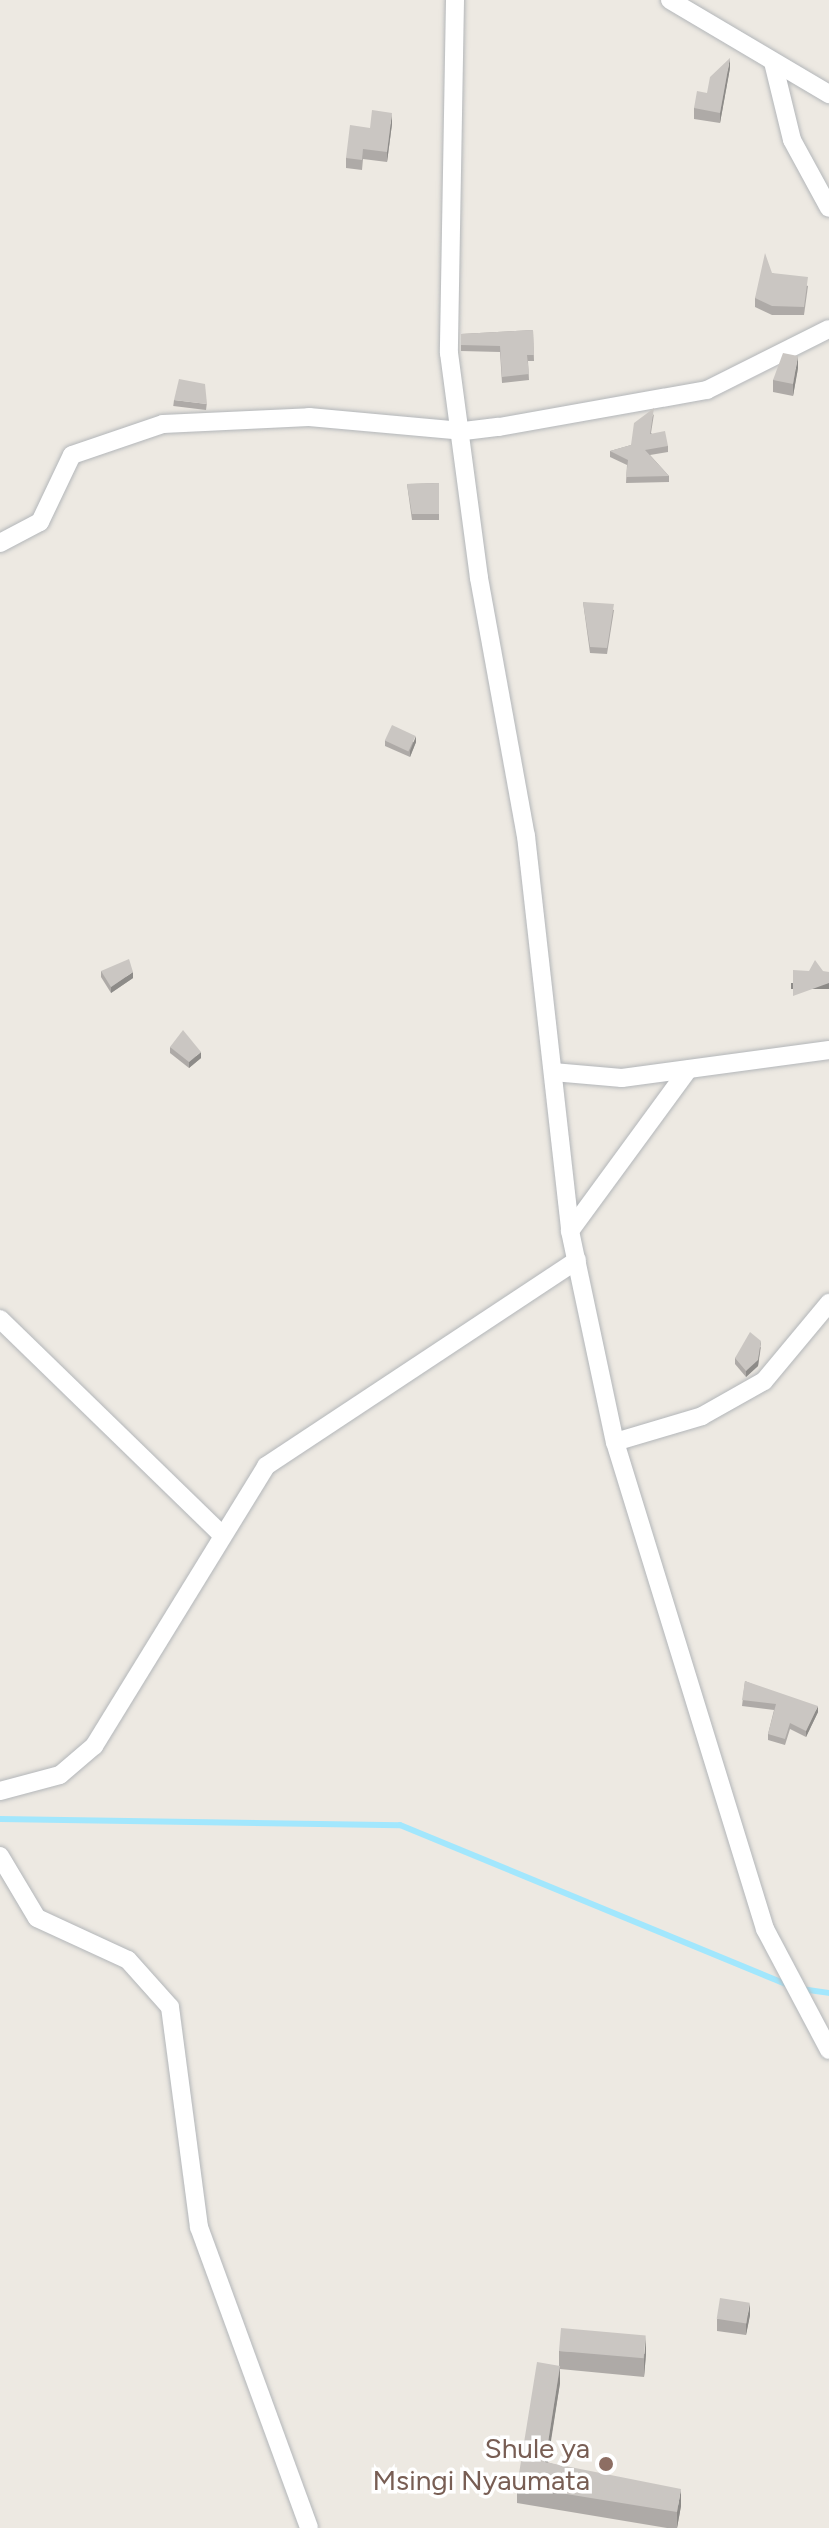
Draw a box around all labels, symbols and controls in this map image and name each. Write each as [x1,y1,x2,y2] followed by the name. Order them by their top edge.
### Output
[372,2431,590,2497] place label: Shule ya Msingi Nyaumata
[597,2455,615,2473] marker: Shule ya Msingi Nyaumata

